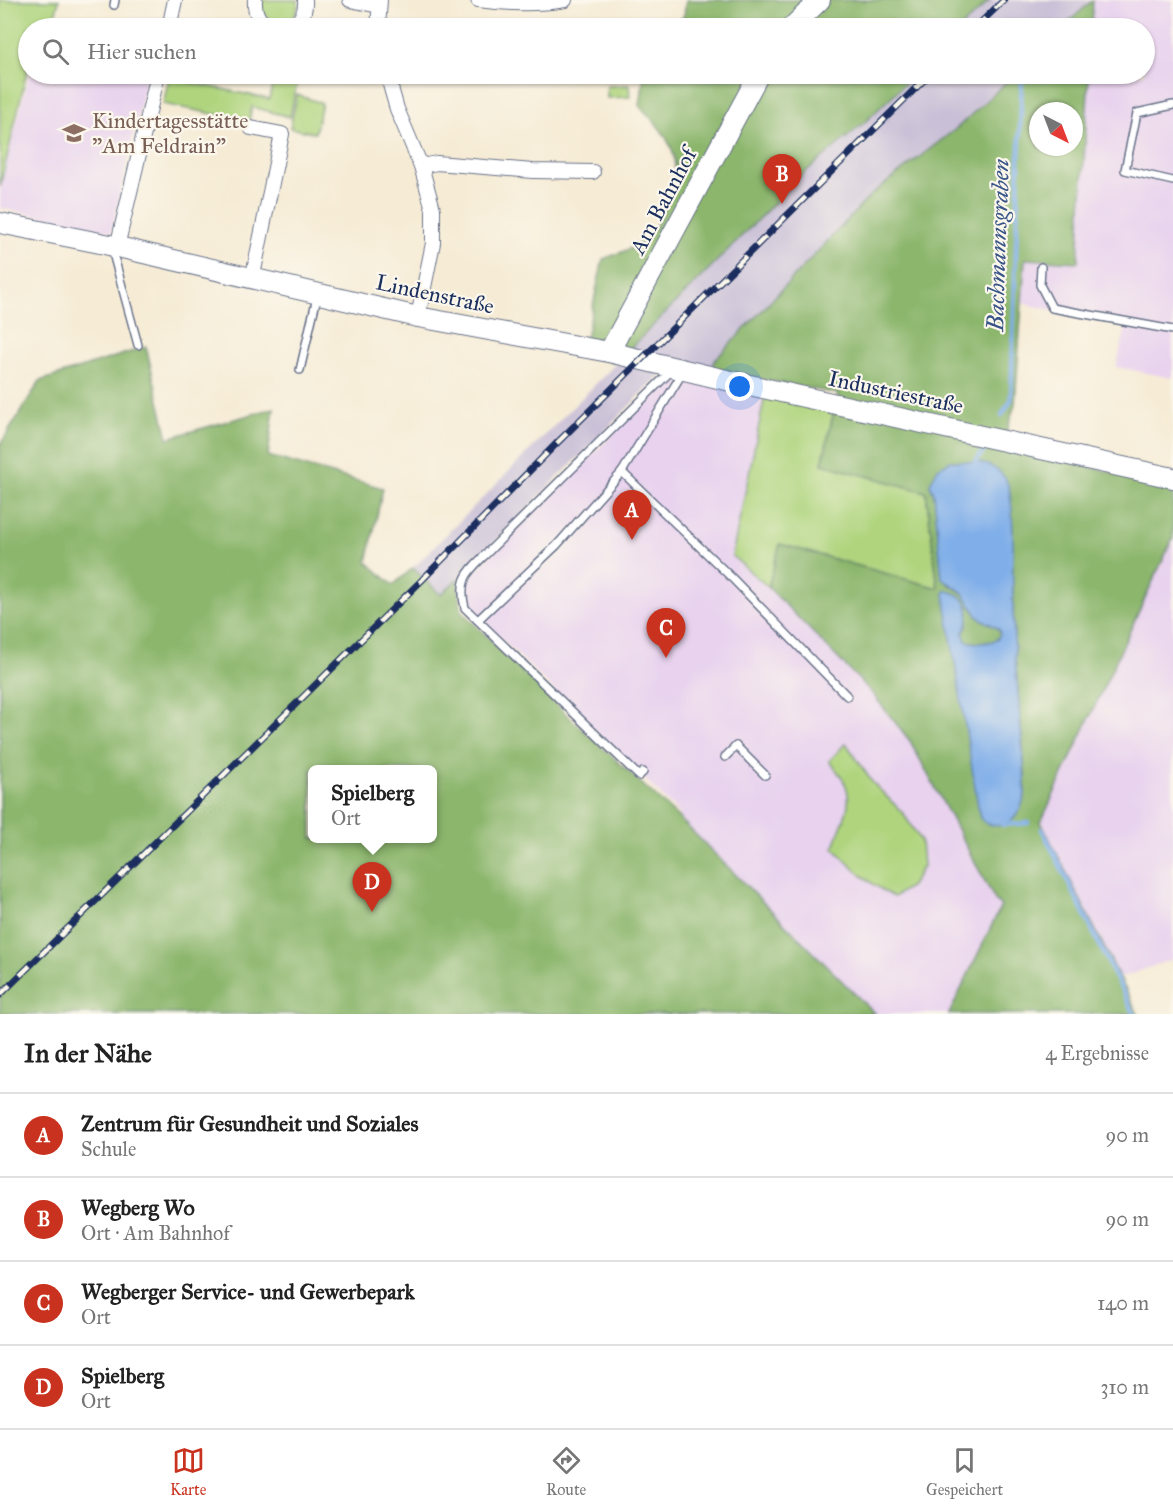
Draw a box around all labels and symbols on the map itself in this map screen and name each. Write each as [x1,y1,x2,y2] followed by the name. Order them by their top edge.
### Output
[1029,102,1083,156] north arrow
[92,107,248,159] place label: Kindertagesstätte "Am Feldrain"
[61,120,87,146] school or university icon: Kindertagesstätte "Am Feldrain"
[623,140,704,260] street label: Am Bahnhof
[762,154,802,204] pin: B
[980,158,1016,333] water label: Bachmannsgraben
[373,268,497,320] street label: Lindenstraße
[826,365,966,419] street label: Industriestraße
[725,372,754,401] your location
[612,490,652,540] pin: A
[646,608,686,658] pin: C
[352,862,392,912] pin: D

